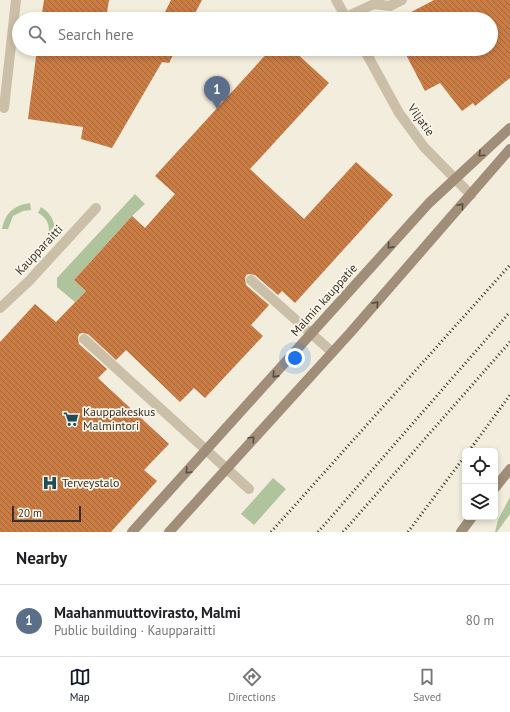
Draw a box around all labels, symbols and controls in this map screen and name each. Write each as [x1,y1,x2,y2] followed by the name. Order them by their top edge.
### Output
[12,12,498,56] search box
[26,23,48,45] icon: search
[58,25,134,44] text: Search here
[204,76,230,109] pin: 1
[404,100,438,139] street label: Viljatie
[478,149,486,157] one-way arrow
[457,203,464,211] one-way arrow
[12,222,66,278] street label: Kaupparaitti
[387,242,394,249] one-way arrow
[287,260,360,339] street label: Malmin kauppatie
[371,301,378,308] one-way arrow
[285,348,305,368] your location
[273,370,280,377] one-way arrow
[83,404,155,433] place label: Kauppakeskus Malmintori
[62,410,80,428] supermarket icon: Kauppakeskus Malmintori
[248,437,255,444] one-way arrow
[462,448,498,520] map controls
[462,448,498,484] button: locate
[186,467,193,474] one-way arrow
[41,474,59,492] hospital icon: Terveystalo
[62,475,119,490] place label: Terveystalo
[462,484,498,520] button: layers
[12,504,81,523] scale bar
[18,506,42,520] text: 20 m
[16,547,67,569] text: Nearby
[54,603,241,622] text: Maahanmuuttovirasto, Malmi
[25,612,33,629] text: 1
[466,612,494,629] text: 80 m
[54,622,216,639] text: Public building · Kaupparaitti
[69,666,91,704] tab: Map
[228,666,276,704] tab: Directions
[413,666,441,704] tab: Saved

